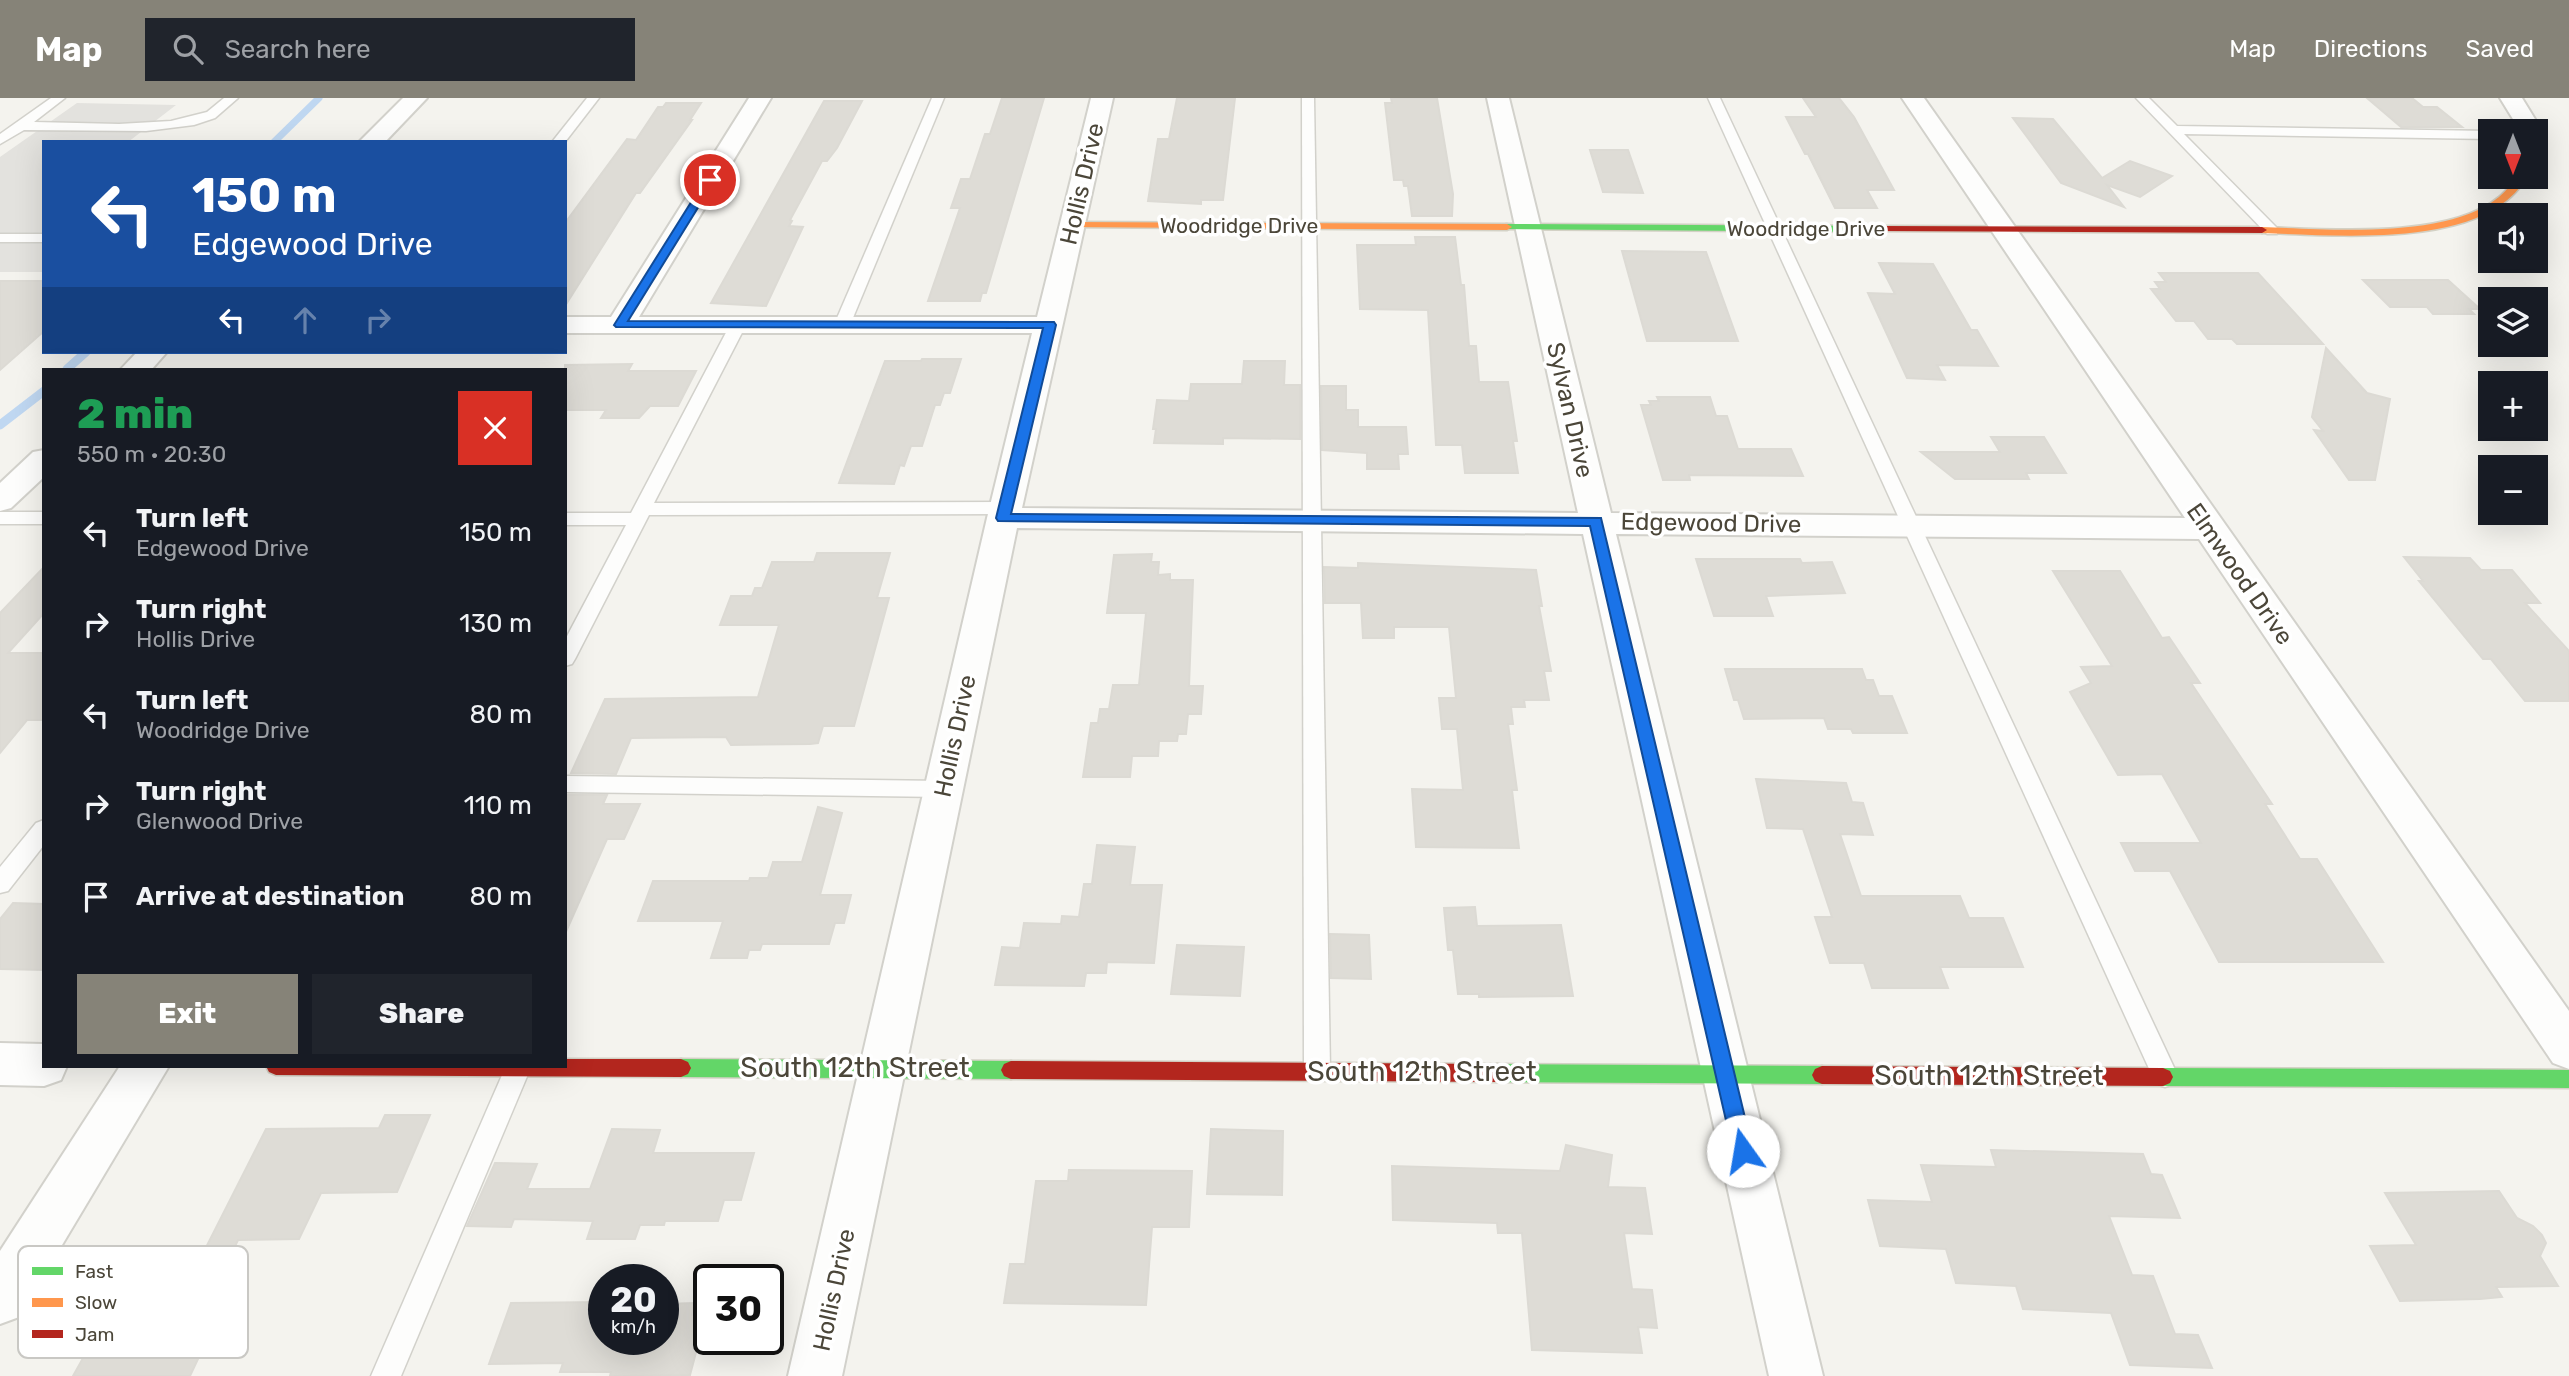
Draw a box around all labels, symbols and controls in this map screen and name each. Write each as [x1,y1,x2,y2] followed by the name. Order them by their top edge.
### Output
[145,18,635,81] search box
[35,30,103,69] text: Map
[169,30,207,68] icon: search
[225,34,370,65] text: Search here
[2229,35,2276,63] text: Map
[2314,35,2427,63] text: Directions
[2465,35,2534,63] text: Saved
[2478,119,2548,189] north arrow
[2478,119,2548,525] map controls
[1054,120,1110,248] street label: Hollis Drive
[680,150,740,210] pin
[691,161,729,199] icon: arrive
[192,166,337,224] text: 150 m
[77,168,168,259] icon: left
[2478,203,2548,273] button: sound
[1160,213,1318,238] street label: Woodridge Drive
[1727,216,1885,241] street label: Woodridge Drive
[192,225,433,263] text: Edgewood Drive
[2478,287,2548,357] button: layers
[213,301,251,339] icon: left
[286,301,324,339] icon: ahead
[359,301,397,339] icon: right
[1541,340,1599,480] street label: Sylvan Drive
[2478,371,2548,441] button: +
[77,389,193,439] text: 2 min
[458,391,532,465] button: close
[77,440,226,468] text: 550 m · 20:30
[2478,455,2548,525] button: −
[2181,498,2299,650] street label: Elmwood Drive
[136,503,248,534] text: Turn left
[1621,507,1801,539] street label: Edgewood Drive
[77,514,115,552] icon: left
[459,517,532,548] text: 150 m
[136,534,309,562] text: Edgewood Drive
[136,594,266,625] text: Turn right
[77,605,115,643] icon: right
[459,608,532,639] text: 130 m
[136,625,255,653] text: Hollis Drive
[928,672,982,800] street label: Hollis Drive
[136,685,248,716] text: Turn left
[77,696,115,734] icon: left
[469,699,532,730] text: 80 m
[136,716,310,744] text: Woodridge Drive
[136,776,266,807] text: Turn right
[77,787,115,825] icon: right
[464,790,532,821] text: 110 m
[136,807,303,835] text: Glenwood Drive
[77,878,115,916] icon: arrive
[136,881,404,912] text: Arrive at destination
[469,881,532,912] text: 80 m
[77,974,298,1054] button: Exit
[312,974,532,1054] button: Share
[740,1051,970,1084] street label: South 12th Street
[1307,1055,1537,1088] street label: South 12th Street
[1874,1059,2104,1092] street label: South 12th Street
[1706,1114,1780,1188] position arrow
[807,1226,861,1354] street label: Hollis Drive
[18,1246,248,1358] legend
[75,1260,114,1283] text: Fast
[693,1264,784,1355] speed limit sign: 30
[610,1279,657,1321] text: 20
[75,1291,117,1314] text: Slow
[611,1316,656,1338] text: km/h
[75,1323,114,1346] text: Jam

